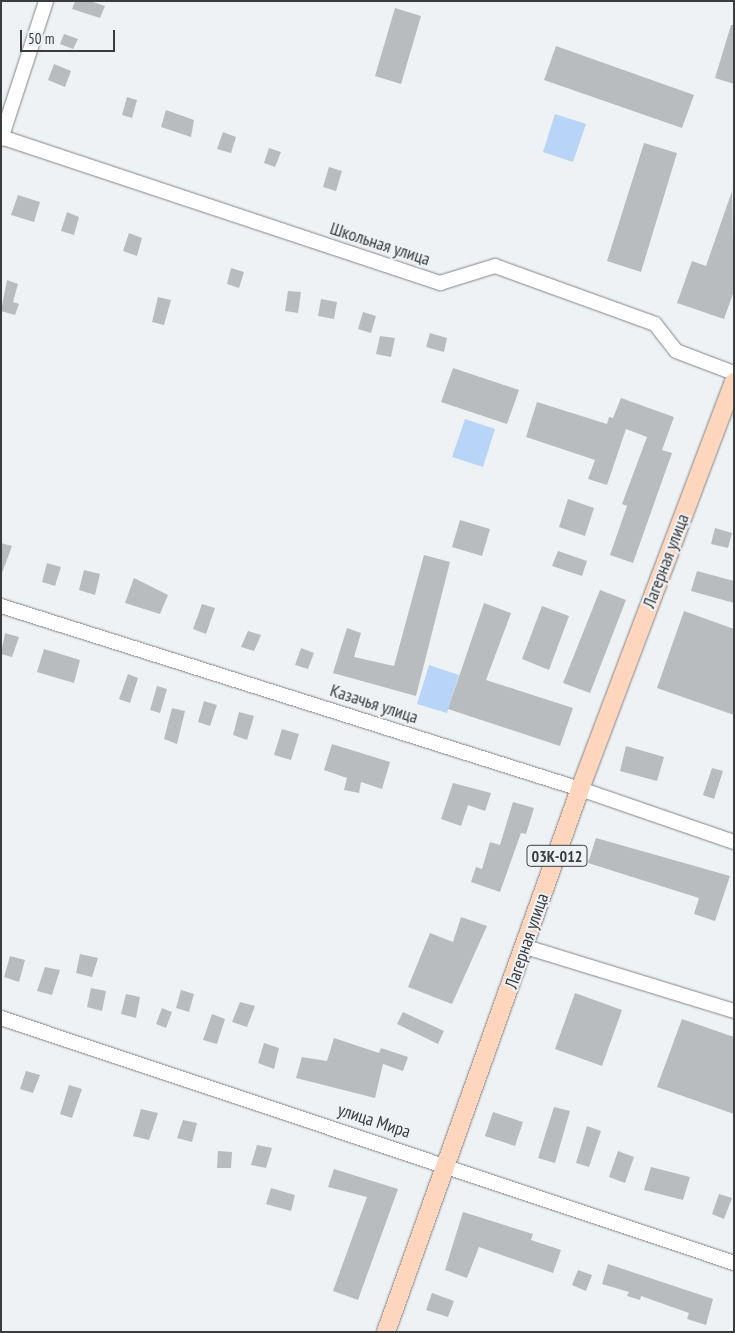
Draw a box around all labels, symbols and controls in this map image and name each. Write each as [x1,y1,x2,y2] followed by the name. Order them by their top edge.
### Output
[22,20,118,52] scale bar
[28,29,54,48] text: 50 m
[327,218,433,270] street label: Школьная улица
[638,511,694,611] street label: Лагерная улица
[327,680,421,728] street label: Казачья улица
[526,842,588,869] road number: 03К-012
[501,891,553,991] street label: Лагерная улица
[335,1099,413,1143] street label: улица Мира

